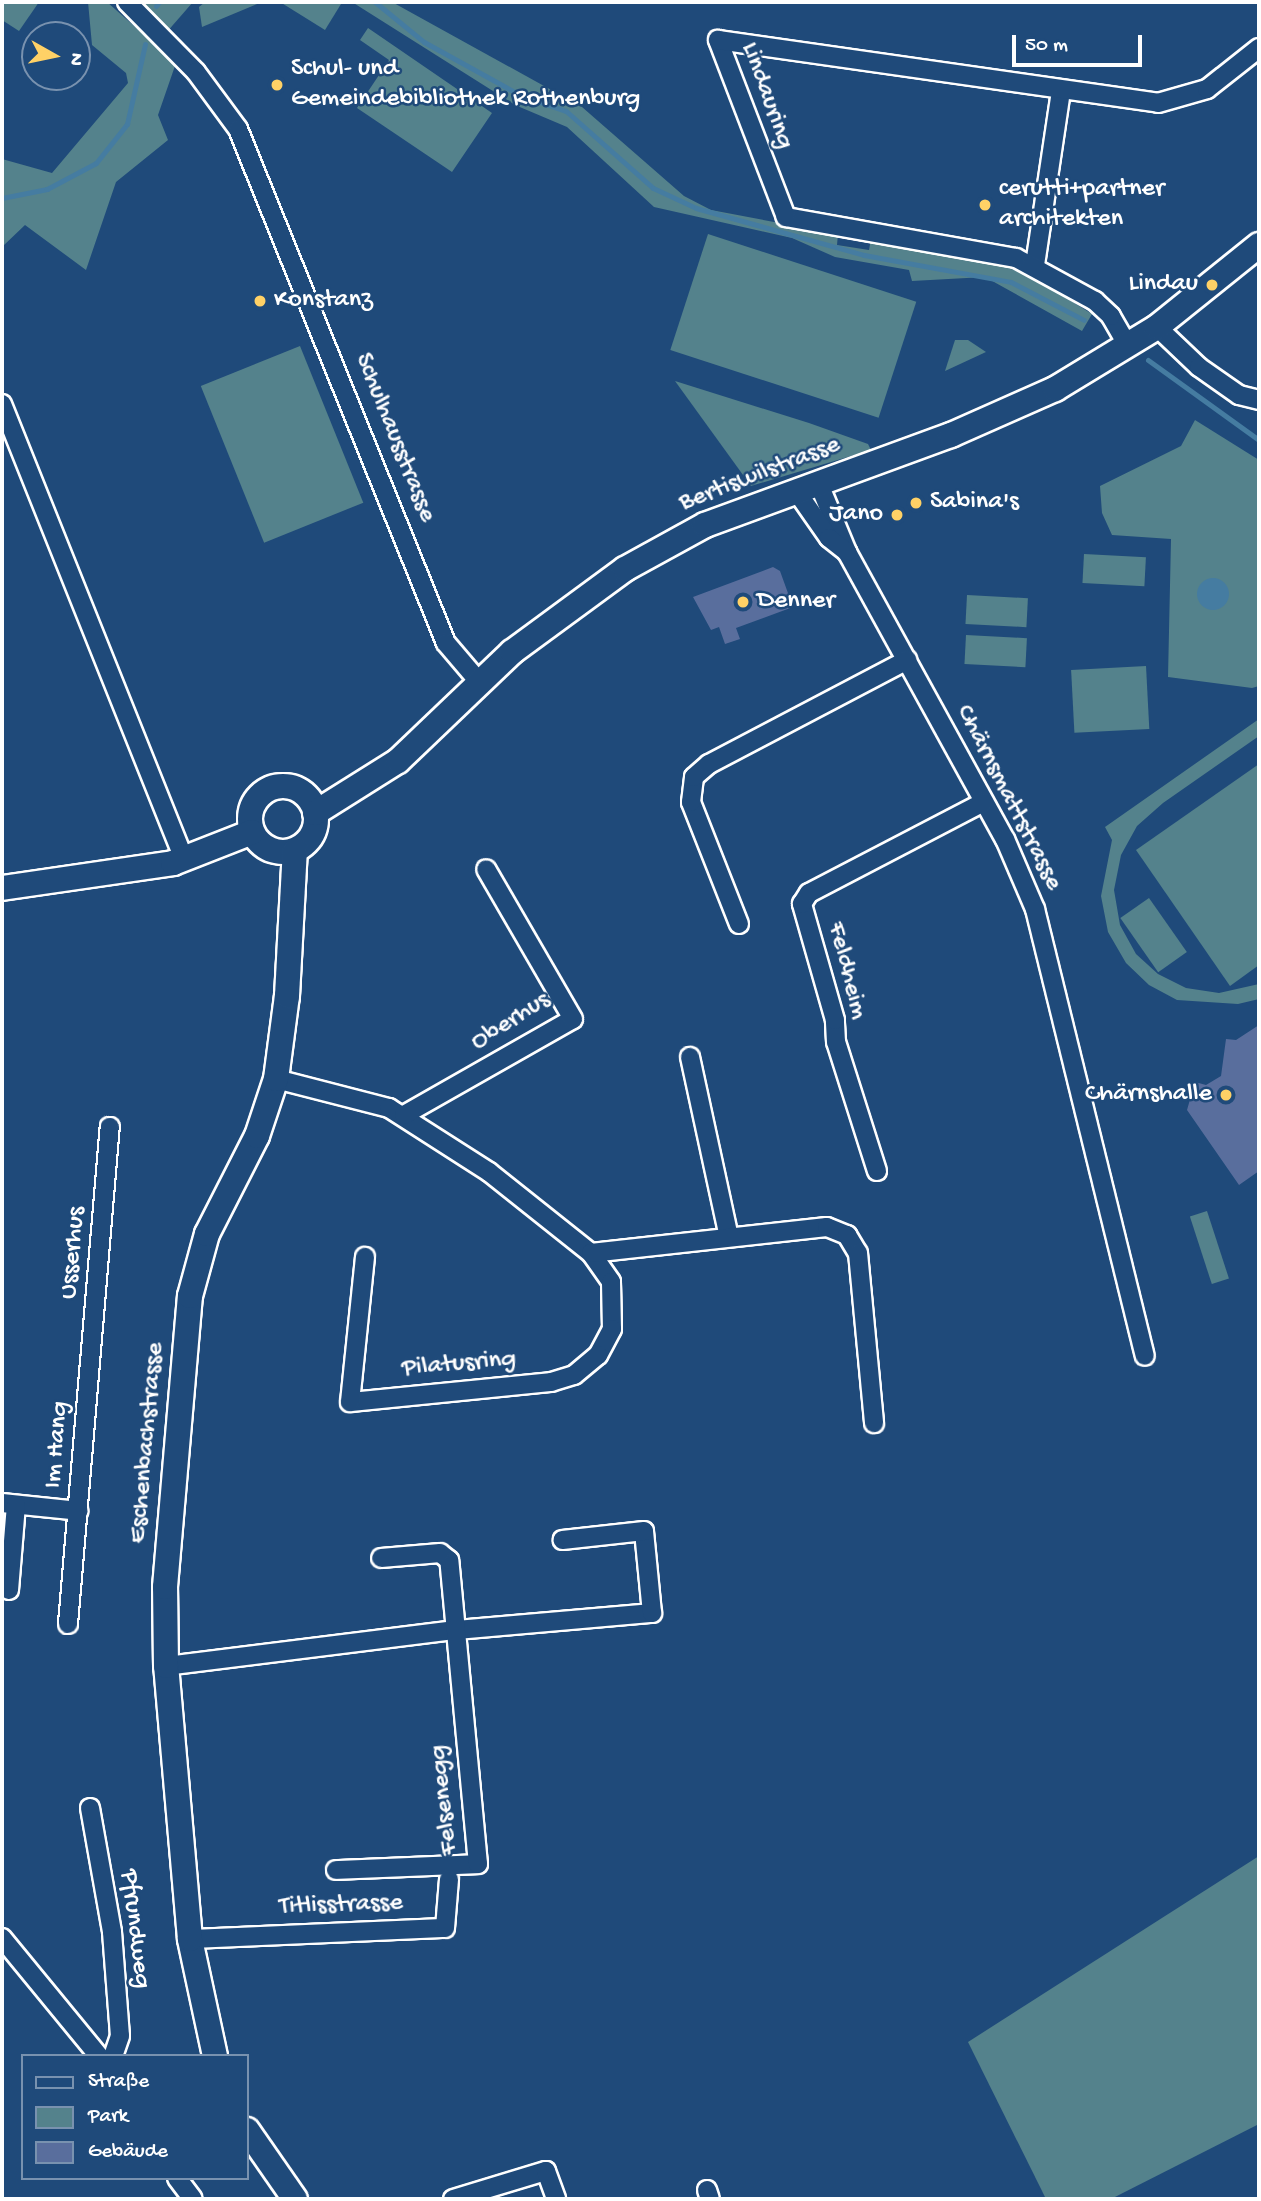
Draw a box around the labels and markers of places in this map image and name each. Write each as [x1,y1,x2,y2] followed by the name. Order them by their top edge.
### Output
[291,54,640,116] place label: Schul- und Gemeindebibliothek Rothenburg
[269,77,285,93] marker: Schul- und Gemeindebibliothek Rothenburg
[999,174,1164,235] place label: cerutti+partner architekten
[977,197,993,213] marker: cerutti+partner architekten
[1129,269,1198,301] place label: Lindau
[1204,277,1220,293] marker: Lindau
[274,285,373,317] place label: Konstanz
[252,293,268,309] marker: Konstanz
[930,487,1019,519] place label: Sabina's
[908,495,924,511] marker: Sabina's
[829,499,883,531] place label: Jano
[889,507,905,523] marker: Jano
[757,586,835,618] place label: Denner
[735,594,751,610] marker: Denner
[1085,1079,1212,1111] place label: Chärnshalle
[1218,1087,1234,1103] marker: Chärnshalle

